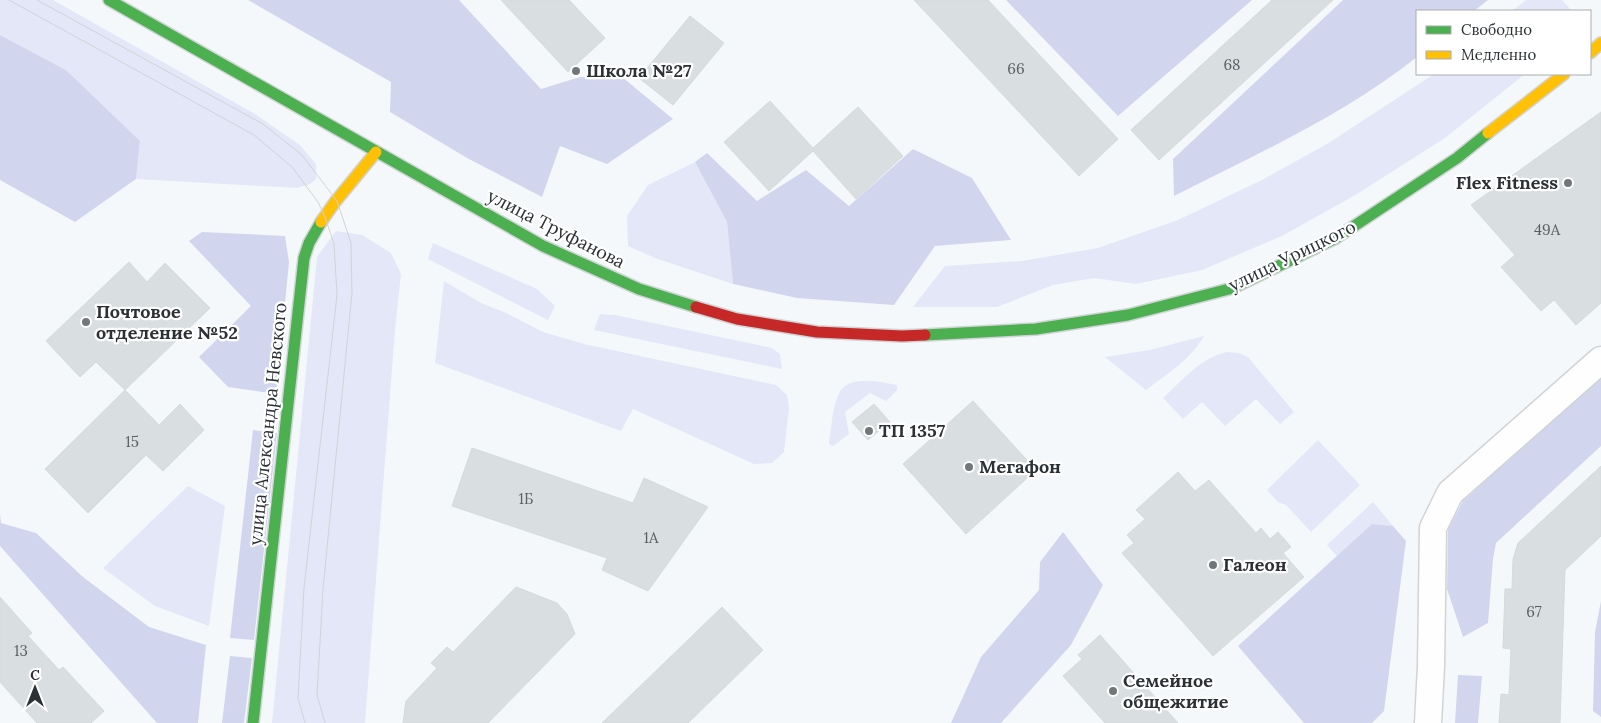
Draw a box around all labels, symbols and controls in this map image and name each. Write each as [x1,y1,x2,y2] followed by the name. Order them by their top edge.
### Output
[1416,10,1591,75] legend
[1461,20,1532,39] text: Свободно
[1461,45,1536,64] text: Медленно
[1223,55,1241,74] house number: 68
[586,59,692,82] place label: Школа №27
[1007,59,1025,78] house number: 66
[570,65,582,77] marker: Школа №27
[1456,171,1558,194] place label: Flex Fitness
[1562,177,1574,189] marker: Flex Fitness
[483,184,629,273] street label: улица Труфанова
[1224,215,1359,296] street label: улица Урицкого
[1534,220,1561,239] house number: 49А
[96,300,238,344] place label: Почтовое отделение №52
[243,301,292,546] street label: улица Александра Невского
[80,316,92,328] marker: Почтовое отделение №52
[879,419,946,442] place label: ТП 1357
[863,425,875,437] marker: ТП 1357
[125,432,139,451] house number: 15
[979,455,1061,478] place label: Мегафон
[963,461,975,473] marker: Мегафон
[519,489,533,508] house number: 1Б
[643,528,659,547] house number: 1А
[1223,553,1287,576] place label: Галеон
[1207,559,1219,571] marker: Галеон
[1526,602,1542,621] house number: 67
[14,641,28,660] house number: 13
[10,663,60,713] north arrow
[30,666,40,684] text: С
[1123,669,1229,713] place label: Семейное общежитие
[1107,685,1119,697] marker: Семейное общежитие

